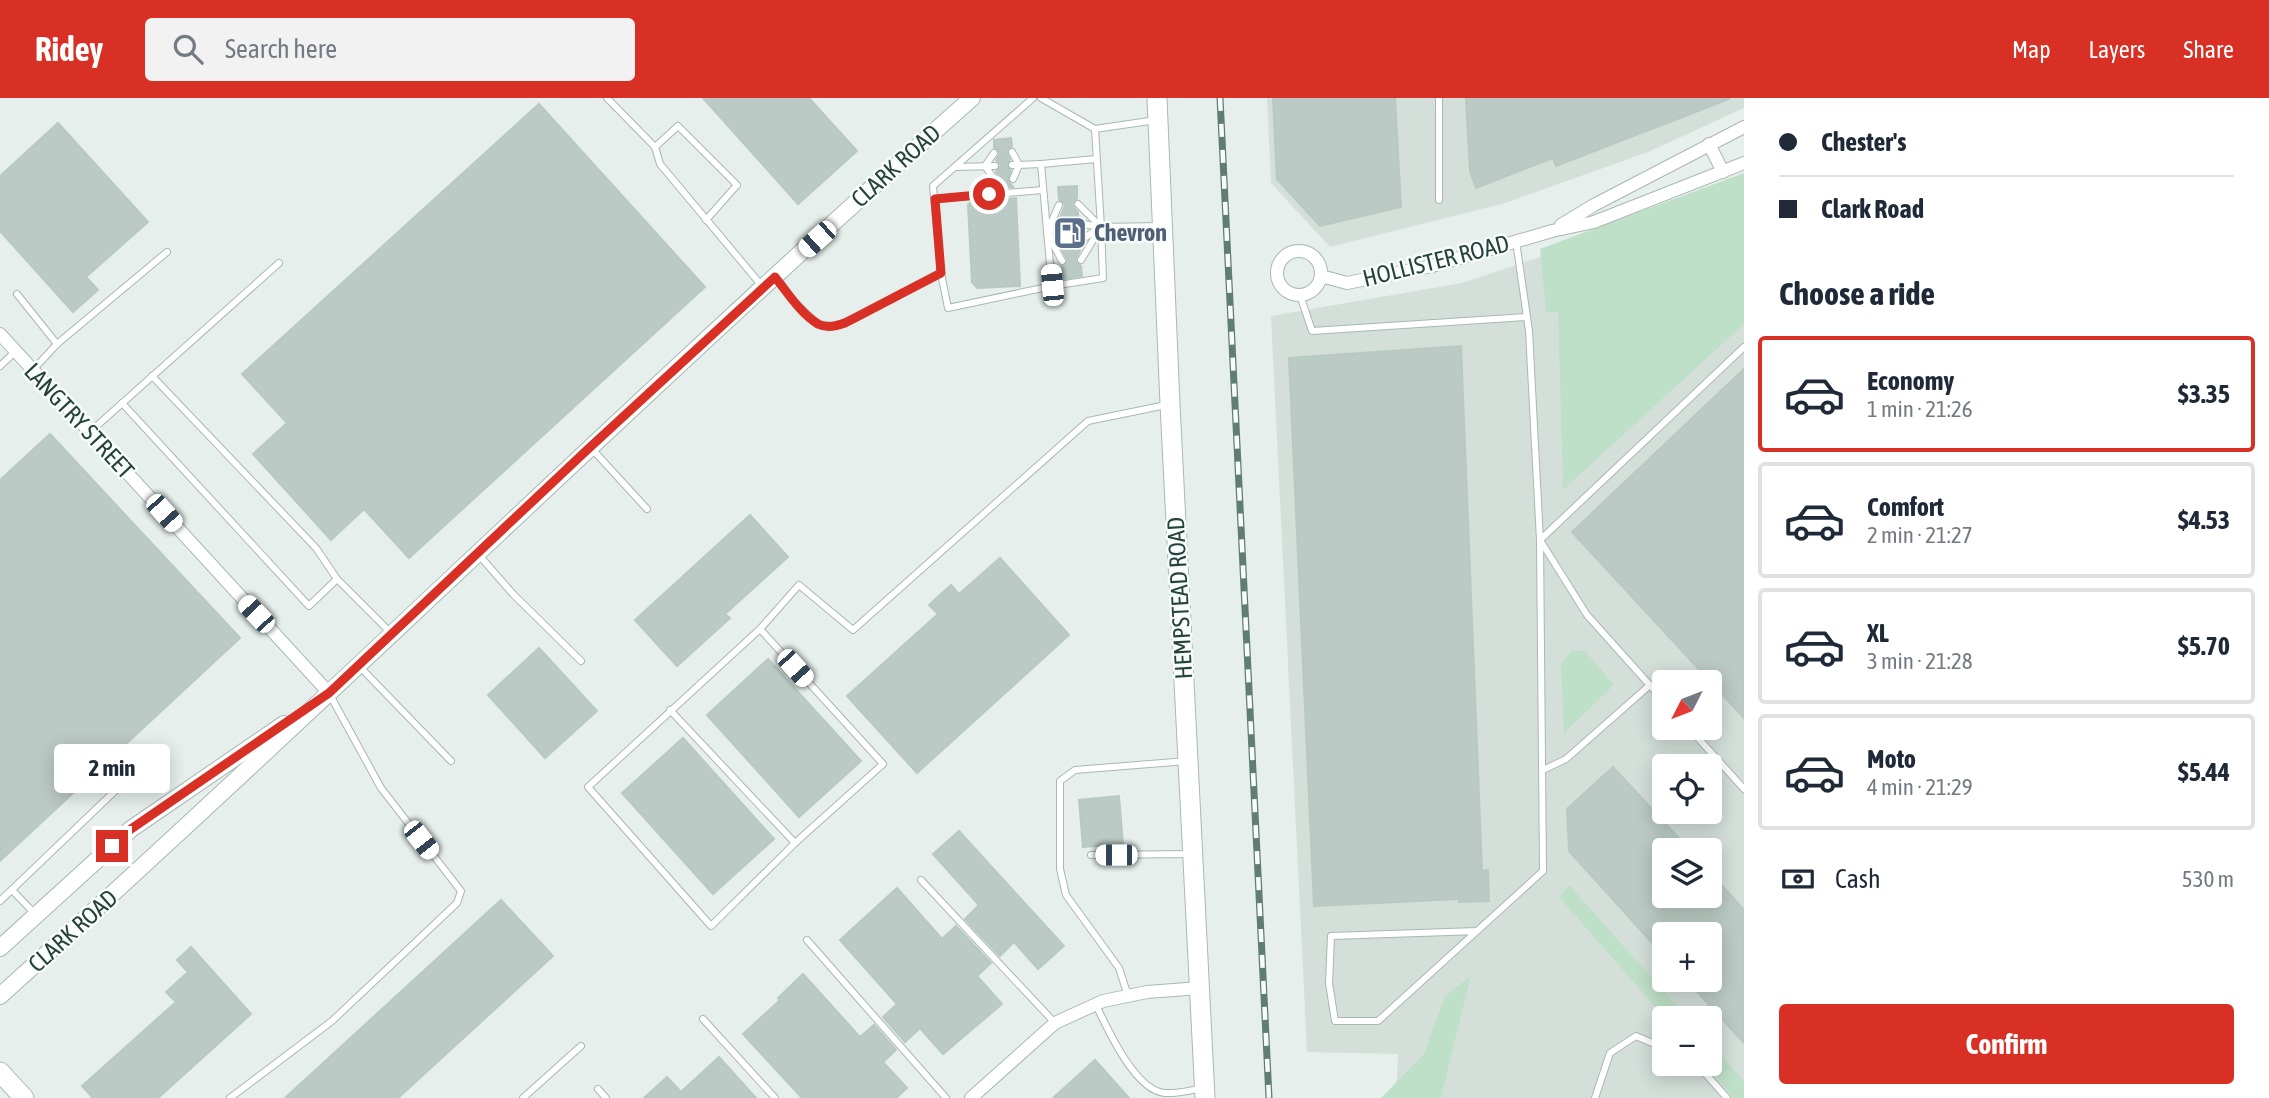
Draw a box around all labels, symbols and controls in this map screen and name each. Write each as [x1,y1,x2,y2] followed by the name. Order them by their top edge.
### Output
[145,18,635,81] search box
[35,30,103,68] text: Ridey
[169,30,207,68] icon: search
[225,34,337,64] text: Search here
[2012,36,2051,63] text: Map
[2089,36,2145,63] text: Layers
[2183,36,2234,63] text: Share
[846,119,946,212] street label: CLARK ROAD
[1821,127,1906,157] text: Chester's
[973,178,1005,210] route start
[1821,194,1924,224] text: Clark Road
[1051,214,1089,252] fuel station icon: Chevron
[795,217,840,261] car
[1094,219,1167,246] place label: Chevron
[1360,229,1512,292] street label: HOLLISTER ROAD
[1040,263,1065,307] car
[1779,275,1935,312] text: Choose a ride
[19,357,140,484] street label: LANGTRY STREET
[1783,363,1846,426] icon: car
[1867,366,1954,396] text: Economy
[2178,379,2230,409] text: $3.35
[1867,396,1973,422] text: 1 min · 21:26
[1783,489,1846,552] icon: car
[143,490,186,536] car
[1867,492,1944,522] text: Comfort
[2178,505,2230,535] text: $4.53
[1162,516,1197,680] street label: HEMPSTEAD ROAD
[1867,522,1973,548] text: 2 min · 21:27
[234,591,279,637] car
[1783,615,1846,678] icon: car
[1867,618,1889,648] text: XL
[2178,631,2230,661] text: $5.70
[774,645,817,691] car
[1867,648,1973,674] text: 3 min · 21:28
[1652,670,1722,740] north arrow
[1652,670,1722,1076] map controls
[1783,741,1846,804] icon: car
[54,744,170,794] callout: 2 min
[1867,744,1916,774] text: Moto
[1652,754,1722,824] button: locate
[89,755,135,781] text: 2 min
[2178,757,2230,787] text: $5.44
[1867,774,1973,800] text: 4 min · 21:29
[400,817,443,863] car
[96,830,128,862] route end
[1652,838,1722,908] button: layers
[1096,845,1138,866] car
[1779,860,1817,898] icon: cash
[1835,864,1881,894] text: Cash
[2182,866,2234,892] text: 530 m
[23,884,123,977] street label: CLARK ROAD
[1652,922,1722,992] button: +
[1779,1004,2234,1084] button: Confirm
[1652,1006,1722,1076] button: −

